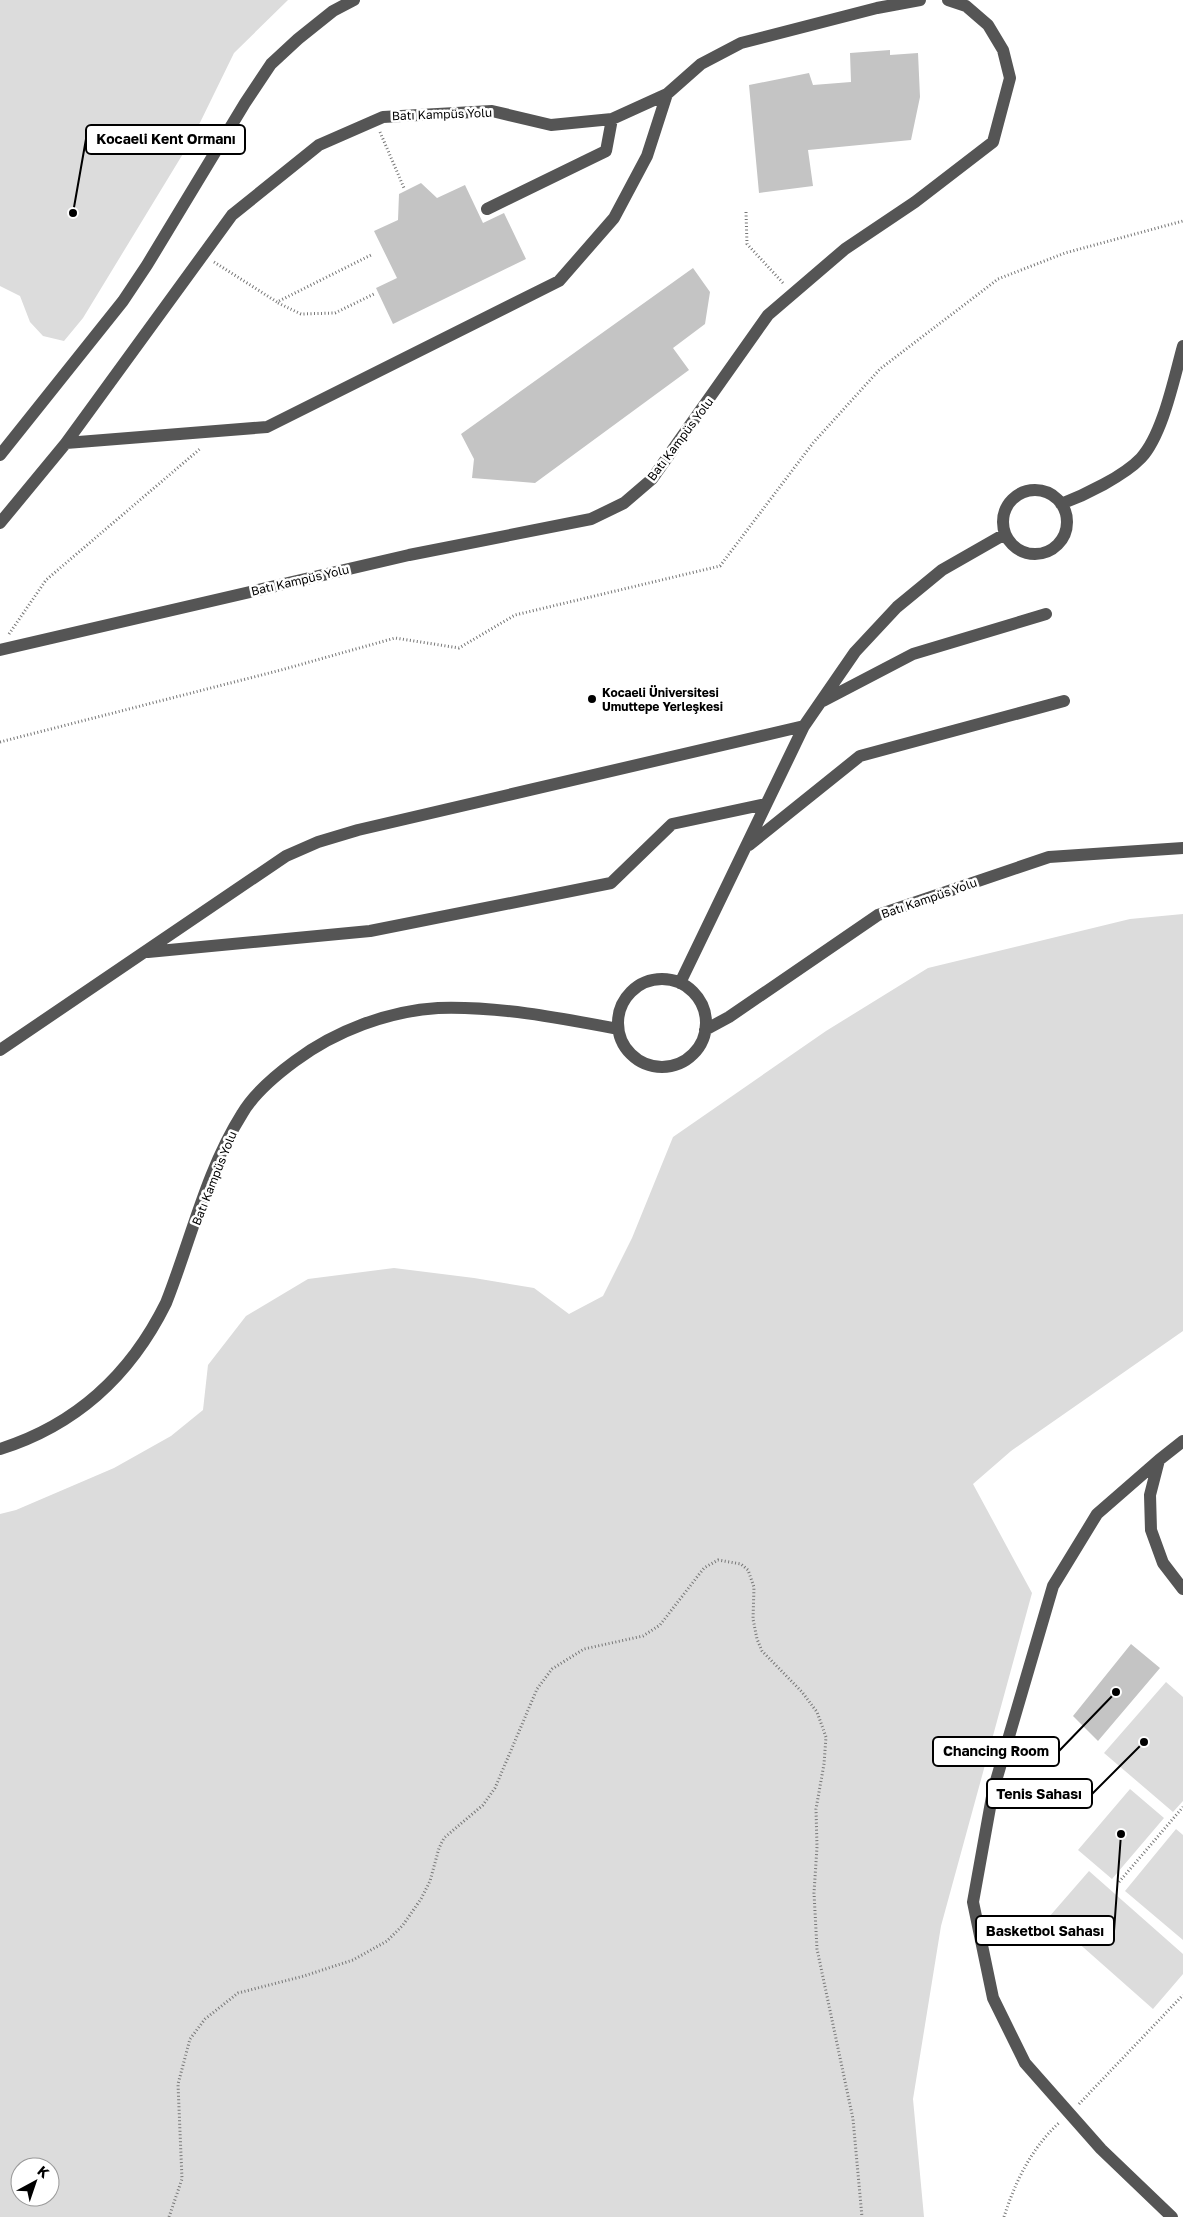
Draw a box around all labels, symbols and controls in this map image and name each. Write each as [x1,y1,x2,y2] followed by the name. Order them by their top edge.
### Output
[392,105,492,123] street label: Batı Kampüs Yolu
[86,125,245,154] callout: Kocaeli Kent Ormanı
[96,130,236,147] text: Kocaeli Kent Ormanı
[644,394,716,484] street label: Batı Kampüs Yolu
[249,561,351,599] street label: Batı Kampüs Yolu
[602,685,723,714] place label: Kocaeli Üniversitesi Umuttepe Yerleşkesi
[586,693,598,705] marker: Kocaeli Üniversitesi Umuttepe Yerleşkesi
[879,875,979,921] street label: Batı Kampüs Yolu
[188,1129,240,1227] street label: Batı Kampüs Yolu
[933,1737,1059,1766] callout: Chancing Room
[943,1742,1049,1759] text: Chancing Room
[987,1779,1092,1808] callout: Tenis Sahası
[996,1785,1082,1802] text: Tenis Sahası
[976,1916,1114,1945] callout: Basketbol Sahası
[986,1922,1104,1939] text: Basketbol Sahası
[10,2157,60,2207] north arrow
[34,2162,53,2181] text: K

